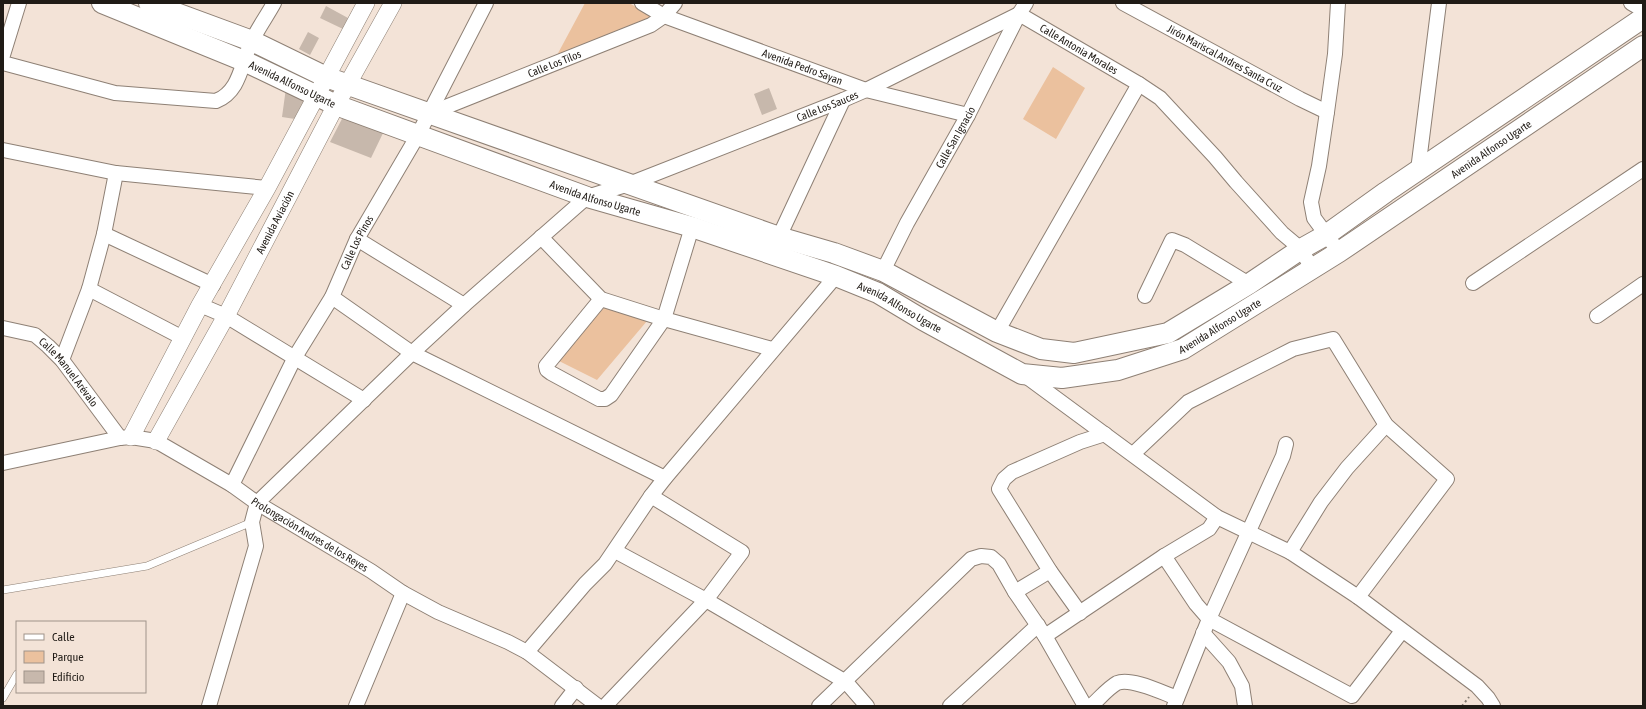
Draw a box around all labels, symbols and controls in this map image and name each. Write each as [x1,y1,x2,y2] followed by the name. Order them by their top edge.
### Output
[1038,22,1120,76] street label: Calle Antonia Morales
[1165,22,1285,94] street label: Jirón Mariscal Andres Santa Cruz
[761,47,844,87] street label: Avenida Pedro Sayan
[526,48,583,80] street label: Calle Los Tilos
[247,58,338,110] street label: Avenida Alfonso Ugarte
[795,88,860,124] street label: Calle Los Sauces
[933,105,977,170] street label: Calle San Ignacio
[1449,118,1533,180] street label: Avenida Alfonso Ugarte
[548,178,642,218] street label: Avenida Alfonso Ugarte
[254,189,296,256] street label: Avenida Aviación
[338,213,376,272] street label: Calle Los Pinos
[856,279,944,335] street label: Avenida Alfonso Ugarte
[1178,296,1263,356] street label: Avenida Alfonso Ugarte
[37,335,100,409] street label: Calle Manuel Arévalo
[249,495,370,574] street label: Prolongación Andres de los Reyes
[16,621,146,693] legend
[52,630,75,644] text: Calle
[52,650,84,664] text: Parque
[52,670,85,684] text: Edificio

